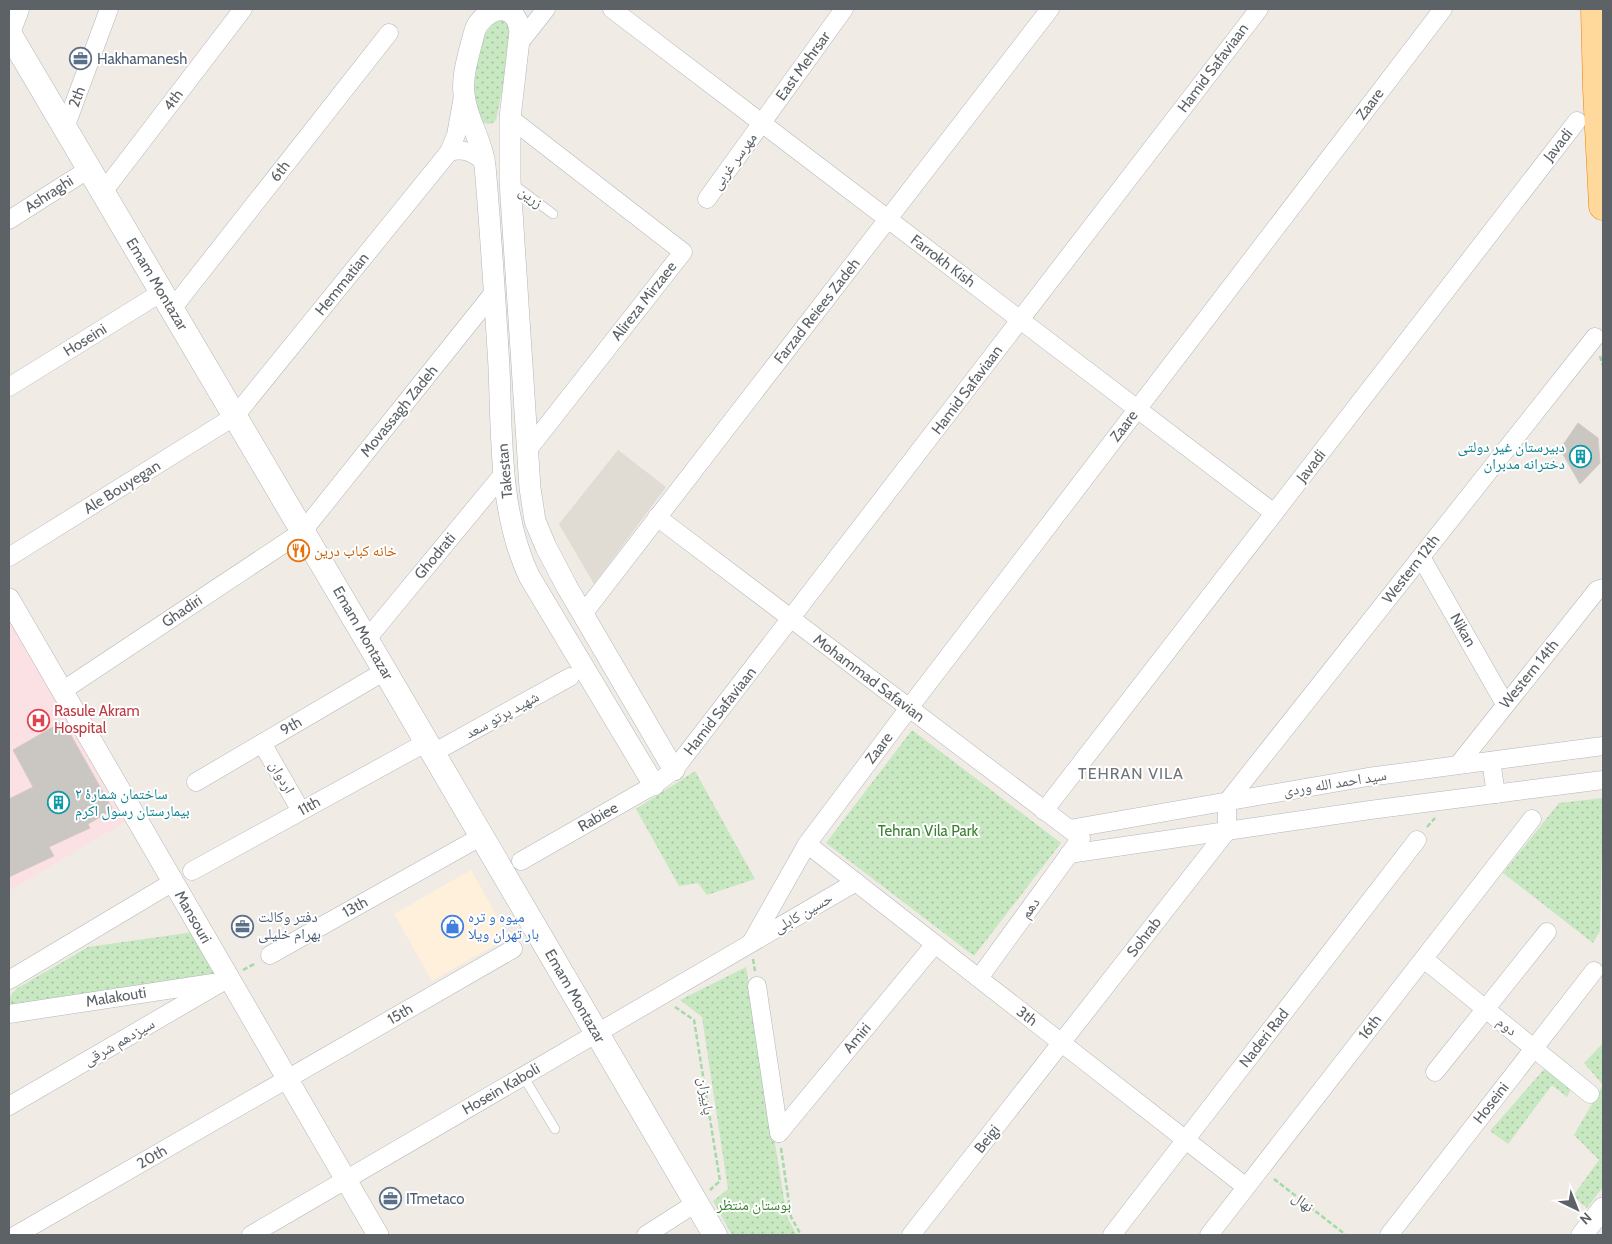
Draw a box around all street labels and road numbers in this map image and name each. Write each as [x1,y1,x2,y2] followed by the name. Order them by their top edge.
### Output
[1174,20,1252,116] street label: Hamid Safaviaan
[772,28,834,104] street label: East Mehrsar
[65,84,89,110] street label: 2th
[1352,84,1388,123] street label: Zaare
[159,86,187,114] street label: 4th
[1539,125,1576,166] street label: Javadi
[707,129,762,194] street label: مهرسر غربی
[266,157,294,185] street label: 6th
[21,172,77,216] street label: Ashraghi
[515,182,547,213] street label: زرین
[907,231,979,291] street label: Farrokh Kish
[122,234,192,334] street label: Emam Montazar
[311,249,373,319] street label: Hemmatian
[770,255,864,367] street label: Farzad Reiees Zadeh
[608,258,681,344] street label: Alireza Mirzaee
[60,320,110,360] street label: Hoseini
[928,342,1006,438] street label: Hamid Safaviaan
[357,362,441,460] street label: Movassagh Zadeh
[1106,406,1142,445] street label: Zaare
[494,443,516,499] street label: Takestan
[1292,446,1329,487] street label: Javadi
[80,456,164,518] street label: Ale Bouyegan
[411,529,459,583] street label: Ghodrati
[1378,531,1444,607] street label: Western 12th
[329,583,397,683] street label: Emam Montazar
[158,591,206,631] street label: Ghadiri
[1446,610,1480,650] street label: Nikan
[810,630,928,726] street label: Mohammad Safavian
[1496,636,1562,712] street label: Western 14th
[680,663,760,759] street label: Hamid Safaviaan
[462,687,542,743] street label: شهید پرتو سعد
[277,713,305,739] street label: 9th
[861,728,897,767] street label: Zaare
[265,757,299,797] street label: اردوان
[1282,766,1388,801] street label: سید احمد الله وردی
[295,793,323,819] street label: 11th
[575,798,621,836] street label: Rabiee
[171,887,215,947] street label: Mansouri
[770,889,837,938] street label: حسین کابلی
[339,893,371,921] street label: 13th
[1016,894,1044,923] street label: دهم
[1123,914,1165,960] street label: Sohrab
[541,946,609,1046] street label: Emam Montazar
[85,983,147,1011] street label: Malakouti
[384,1000,416,1028] street label: 15th
[1013,1002,1041,1030] street label: 3th
[1236,1005,1292,1071] street label: Naderi Rad
[1355,1011,1385,1043] street label: 16th
[1493,1013,1521,1040] street label: دوم
[80,1014,158,1070] street label: سیزدهم شرقی
[839,1019,875,1057] street label: Amiri
[459,1060,543,1118] street label: Hosein Kaboli
[693,1076,718,1116] street label: پاییزان
[1469,1079,1513,1127] street label: Hoseini
[970,1121,1004,1157] street label: Beigi
[134,1141,170,1173] street label: 20th
[1288,1188,1317,1217] street label: نهال

